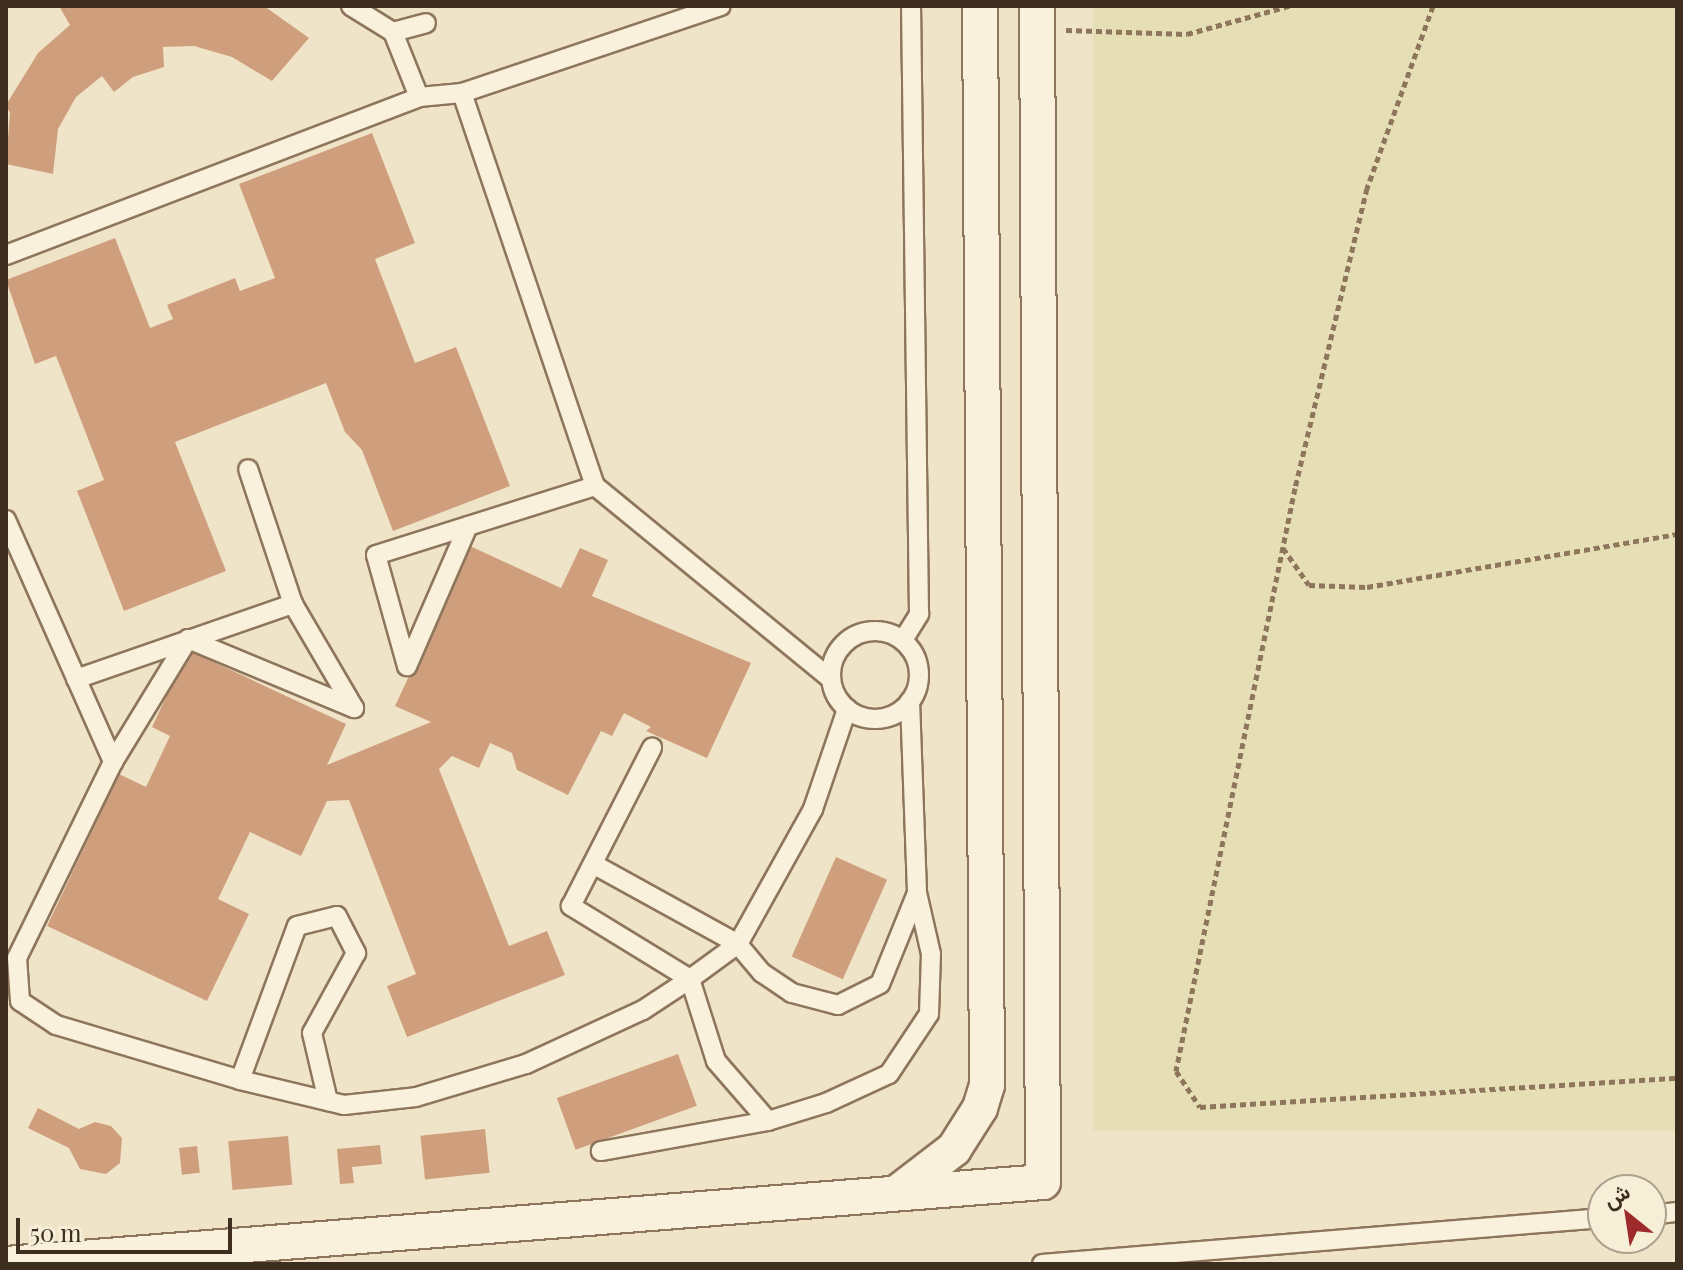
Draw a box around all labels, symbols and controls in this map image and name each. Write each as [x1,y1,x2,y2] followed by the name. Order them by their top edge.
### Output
[1587,1174,1667,1254] north arrow
[1597,1175,1635,1215] text: ش
[20,1202,236,1252] scale bar
[30,1216,82,1248] text: 50 m

